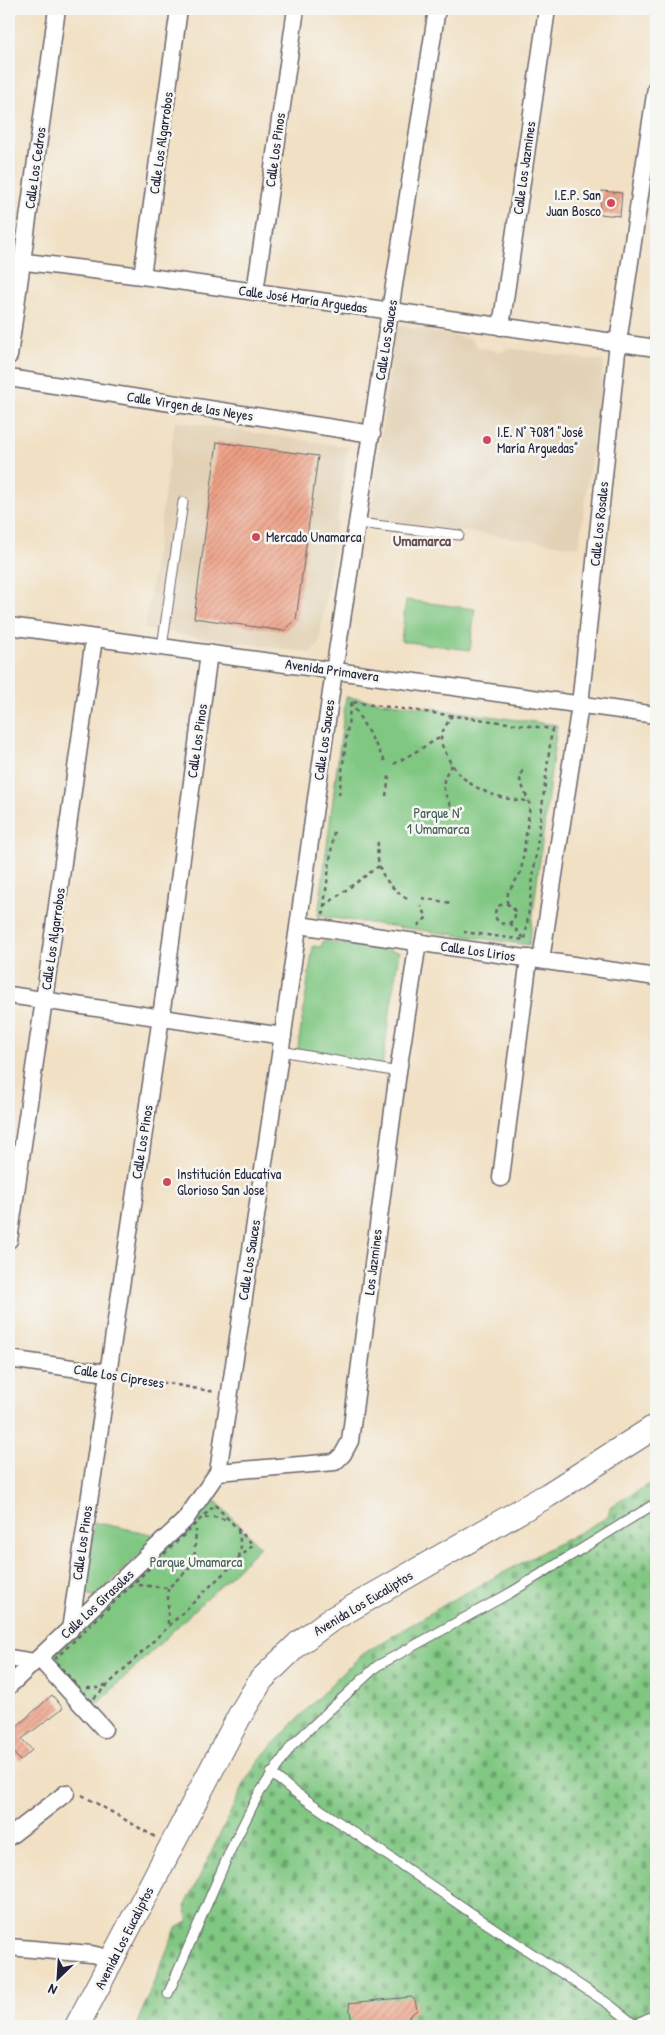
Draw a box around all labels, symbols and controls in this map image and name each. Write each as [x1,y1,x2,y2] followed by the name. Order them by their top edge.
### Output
[144,91,178,195] street label: Calle Los Algarrobos
[260,112,289,188] street label: Calle Los Pinos
[508,120,539,216] street label: Calle Los Jazmines
[19,126,50,210] street label: Calle Los Cedros
[546,185,601,220] place label: I.E.P. San Juan Bosco
[605,197,617,209] marker: I.E.P. San Juan Bosco
[237,280,369,318] street label: Calle José María Arguedas
[370,298,401,382] street label: Calle Los Sauces
[125,386,255,426] street label: Calle Virgen de las Neyes
[497,422,584,458] place label: I.E. N° 7081 "José María Arguedas"
[481,434,493,446] marker: I.E. N° 7081 "José María Arguedas"
[585,481,612,567] street label: Calle Los Rosales
[266,527,362,546] place label: Mercado Unamarca
[393,530,451,551] district label: Umamarca
[250,531,262,543] marker: Mercado Unamarca
[284,654,380,686] street label: Avenida Primavera
[308,698,339,782] street label: Calle Los Sauces
[182,703,211,779] street label: Calle Los Pinos
[407,803,470,838] park label: Parque N° 1 Umamarca
[36,887,70,991] street label: Calle Los Algarrobos
[439,936,517,965] street label: Calle Los Lirios
[126,1104,157,1180] street label: Calle Los Pinos
[177,1164,282,1199] place label: Institución Educativa Glorioso San Jose
[161,1176,173,1188] marker: Institución Educativa Glorioso San Jose
[233,1218,264,1302] street label: Calle Los Sauces
[359,1228,386,1296] street label: Los Jazmines
[72,1359,166,1393] street label: Calle Los Cipreses
[67,1505,96,1581] street label: Calle Los Pinos
[150,1552,243,1572] park label: Parque Umamarca
[56,1565,137,1643] street label: Calle Los Girasoles
[310,1565,416,1641] street label: Avenida Los Eucaliptos
[90,1883,158,1993] street label: Avenida Los Eucaliptos
[32,1952,82,2002] north arrow
[44,1980,60,2000] text: N

